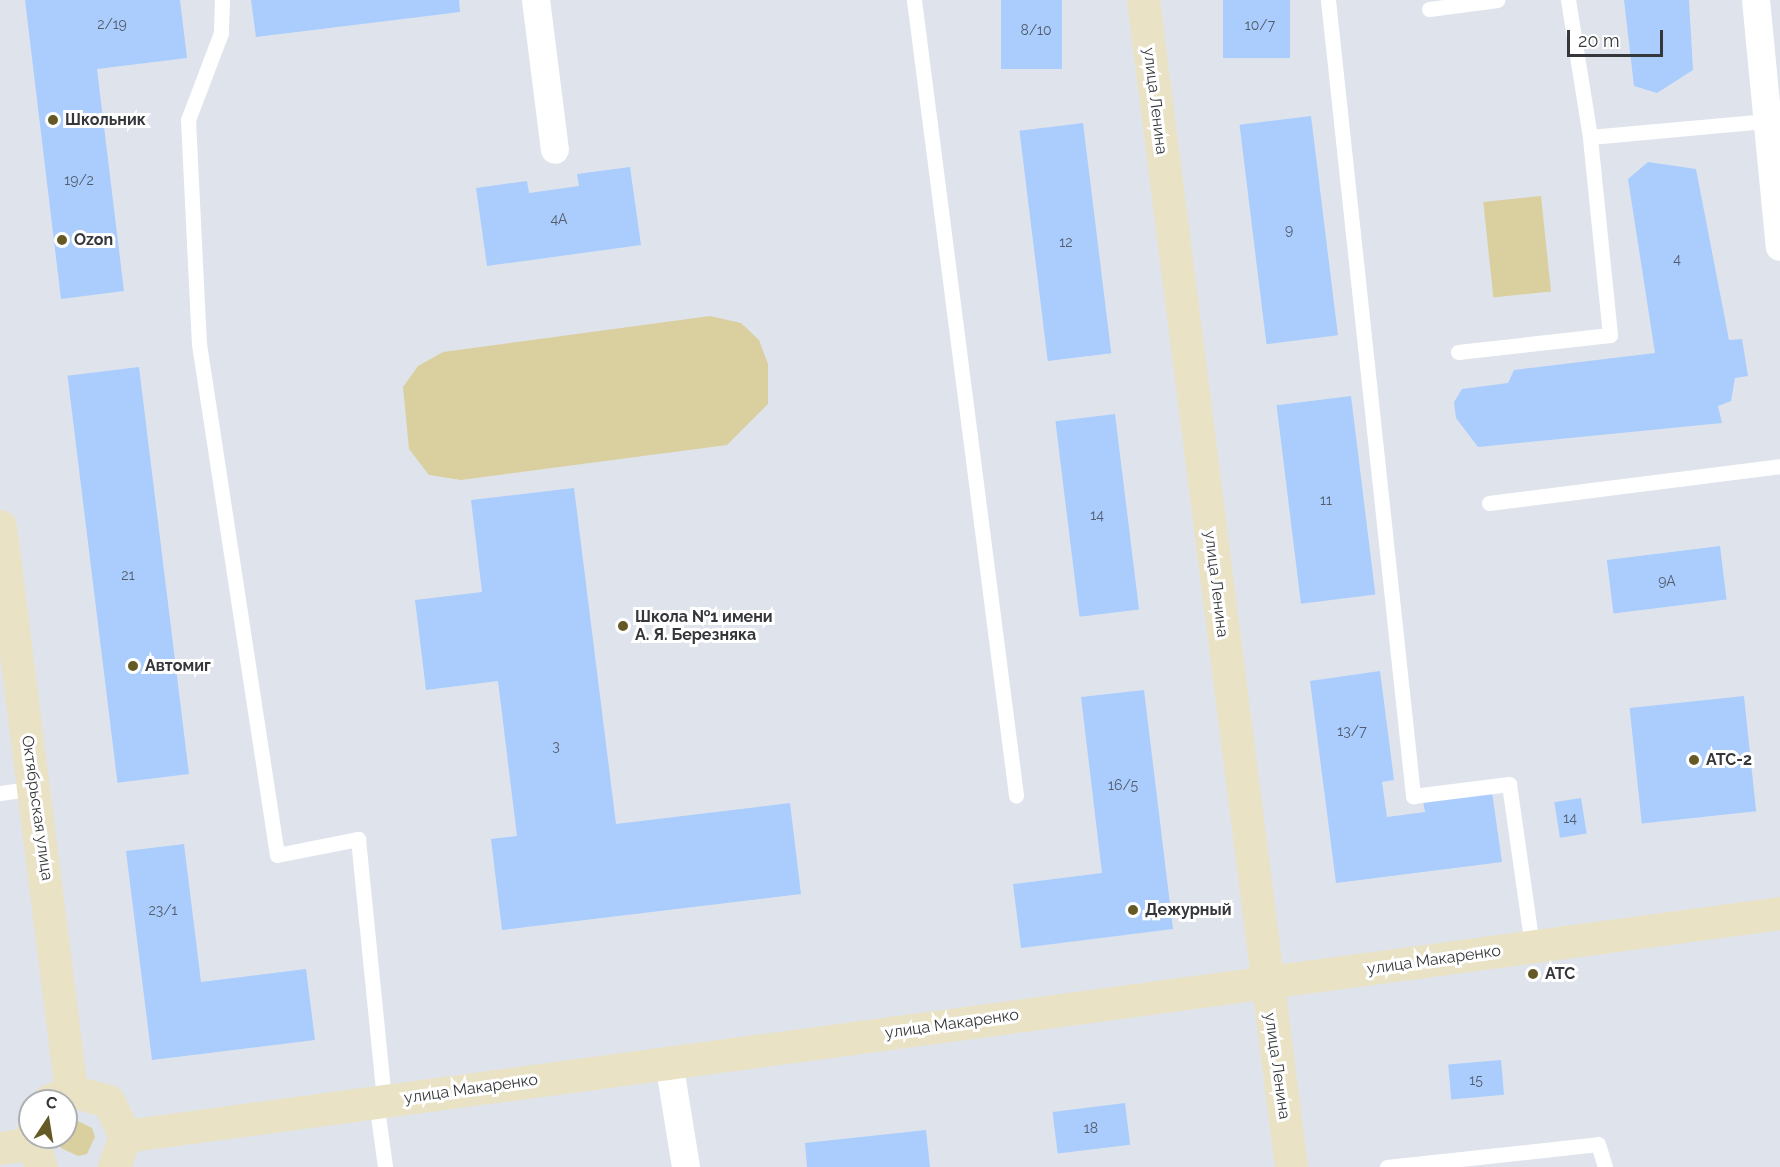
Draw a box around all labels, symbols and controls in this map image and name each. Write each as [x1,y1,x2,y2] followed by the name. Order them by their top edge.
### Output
[97,16,127,32] house number: 2/19
[1245,17,1275,33] house number: 10/7
[1570,18,1666,56] scale bar
[1020,22,1052,38] house number: 8/10
[1578,30,1620,51] text: 20 m
[1139,47,1171,155] street label: улица Ленина
[65,110,146,130] place label: Школьник
[46,113,60,127] marker: Школьник
[64,172,94,188] house number: 19/2
[550,211,568,227] house number: 4А
[1285,222,1293,238] house number: 9
[74,230,113,250] place label: Ozon
[55,233,69,247] marker: Ozon
[1059,234,1073,250] house number: 12
[1673,251,1681,267] house number: 4
[1320,492,1332,508] house number: 11
[1090,507,1104,523] house number: 14
[1200,530,1232,638] street label: улица Ленина
[121,567,135,583] house number: 21
[1658,573,1676,589] house number: 9А
[635,607,773,645] place label: Школа №1 имени А. Я. Березняка
[616,619,630,633] marker: Школа №1 имени А. Я. Березняка
[145,656,211,676] place label: Автомиг
[126,659,140,673] marker: Автомиг
[1337,723,1367,739] house number: 13/7
[17,734,57,882] street label: Октябрьская улица
[552,738,560,754] house number: 3
[1706,750,1752,770] place label: АТС-2
[1687,753,1701,767] marker: АТС-2
[1108,777,1138,793] house number: 16/5
[1563,810,1577,826] house number: 14
[1145,900,1231,920] place label: Дежурный
[149,902,177,918] house number: 23/1
[1126,903,1140,917] marker: Дежурный
[1366,941,1502,979] street label: улица Макаренко
[1545,964,1575,984] place label: АТС
[1526,967,1540,981] marker: АТС
[884,1005,1020,1043] street label: улица Макаренко
[1260,1012,1294,1120] street label: улица Ленина
[403,1070,539,1108] street label: улица Макаренко
[1469,1072,1483,1088] house number: 15
[18,1089,78,1149] north arrow
[44,1092,59,1113] text: С
[1084,1120,1098,1136] house number: 18

